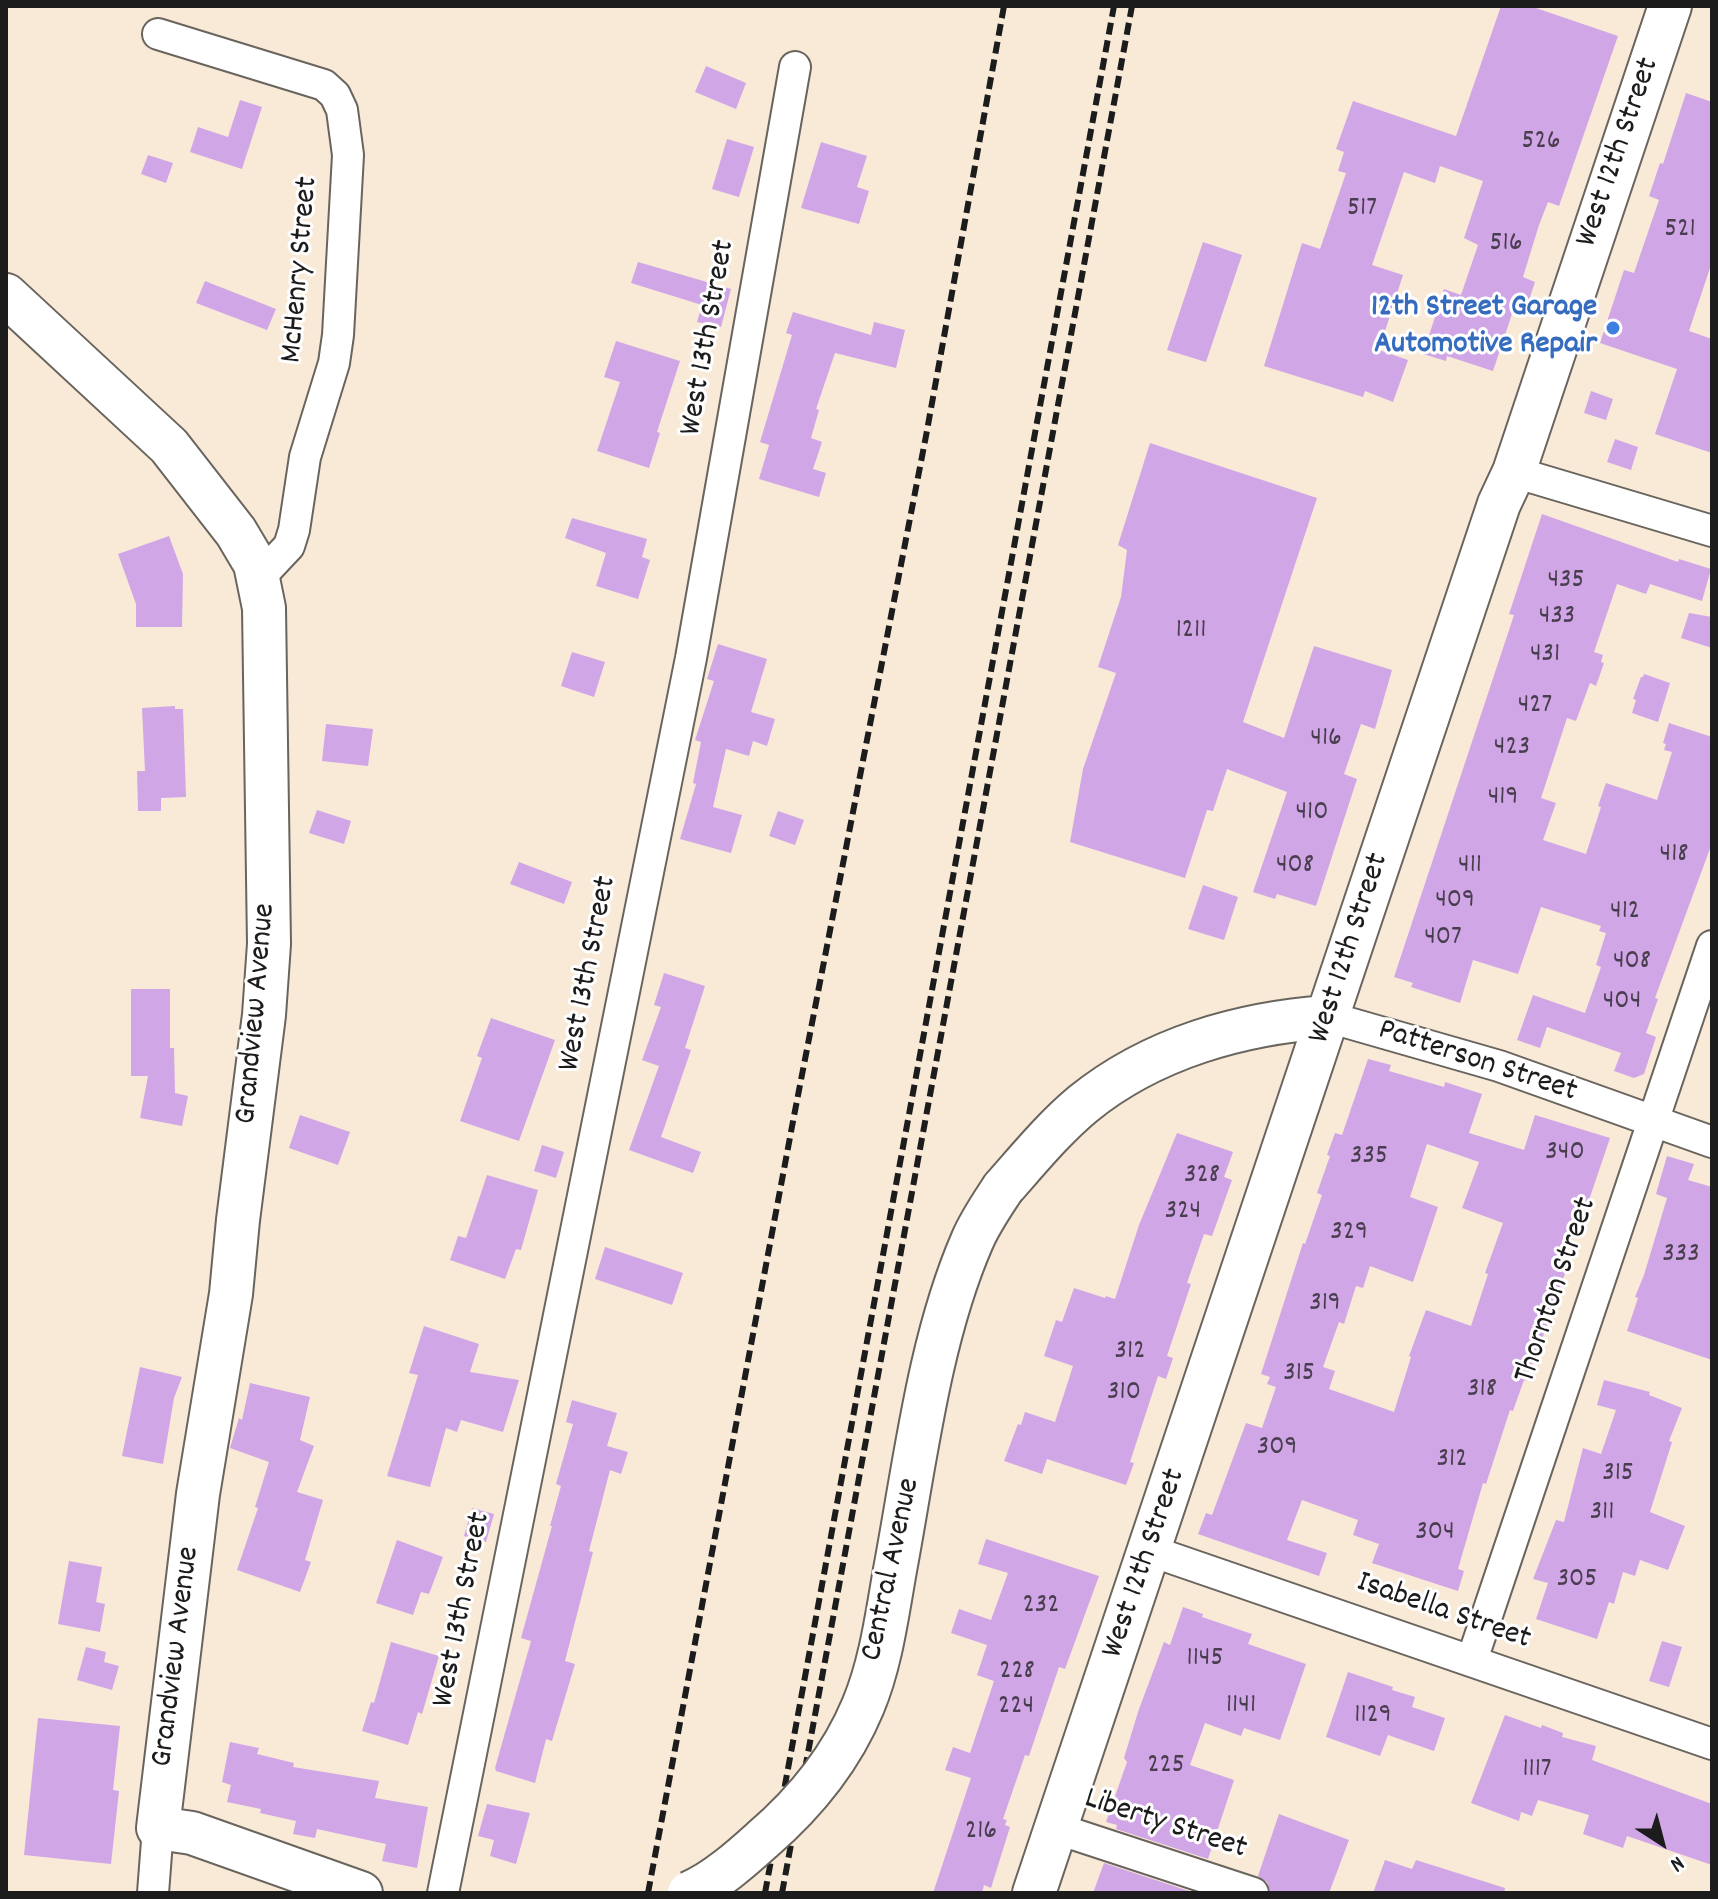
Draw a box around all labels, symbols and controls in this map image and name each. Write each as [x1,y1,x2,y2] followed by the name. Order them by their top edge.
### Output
[1570,53,1670,253] street label: West 12th Street
[1522,126,1560,160] house number: 526
[275,175,329,365] street label: McHenry Street
[1347,193,1377,227] house number: 517
[1664,214,1696,248] house number: 521
[1490,228,1522,262] house number: 516
[674,237,746,439] street label: West 13th Street
[1371,291,1597,366] place label: 12th Street Garage Automotive Repair
[1604,319,1622,337] marker: 12th Street Garage Automotive Repair
[1547,565,1585,599] house number: 435
[1539,601,1575,635] house number: 433
[1176,615,1206,649] house number: 1211
[1530,639,1560,673] house number: 431
[1518,690,1552,724] house number: 427
[1310,723,1342,757] house number: 416
[1494,732,1530,766] house number: 423
[1488,782,1518,816] house number: 419
[1295,797,1329,831] house number: 410
[1660,839,1688,873] house number: 418
[1302,849,1400,1049] street label: West 12th Street
[1276,850,1314,884] house number: 408
[1458,850,1482,884] house number: 411
[552,873,628,1075] street label: West 13th Street
[1435,885,1475,919] house number: 409
[1610,896,1640,930] house number: 412
[229,902,287,1126] street label: Grandview Avenue
[1424,922,1462,956] house number: 407
[1613,946,1651,980] house number: 408
[1603,986,1641,1020] house number: 404
[1373,1013,1581,1113] street label: Patterson Street
[1545,1137,1585,1171] house number: 340
[1350,1141,1388,1175] house number: 335
[1184,1160,1220,1194] house number: 328
[1508,1193,1608,1389] street label: Thornton Street
[1165,1196,1201,1230] house number: 324
[1330,1217,1368,1251] house number: 329
[1662,1239,1700,1273] house number: 333
[1309,1288,1341,1322] house number: 319
[1115,1336,1145,1370] house number: 312
[1283,1358,1315,1392] house number: 315
[1467,1374,1497,1408] house number: 318
[1107,1377,1141,1411] house number: 310
[1257,1432,1297,1466] house number: 309
[1437,1444,1467,1478] house number: 312
[1602,1458,1634,1492] house number: 315
[1096,1464,1196,1664] street label: West 12th Street
[855,1475,931,1665] street label: Central Avenue
[1590,1497,1614,1531] house number: 311
[426,1509,502,1711] street label: West 13th Street
[1415,1517,1455,1551] house number: 304
[145,1545,211,1769] street label: Grandview Avenue
[1557,1564,1597,1598] house number: 305
[1351,1565,1535,1661] street label: Isabella Street
[1023,1590,1059,1624] house number: 232
[1187,1643,1223,1677] house number: 1145
[999,1656,1035,1690] house number: 228
[1226,1690,1256,1724] house number: 1141
[998,1691,1034,1725] house number: 224
[1354,1700,1392,1734] house number: 1129
[1147,1750,1185,1784] house number: 225
[1522,1754,1552,1788] house number: 1117
[1079,1782,1251,1870] street label: Liberty Street
[1622,1803,1702,1883] north arrow
[965,1816,997,1850] house number: 216
[1663,1847,1690,1879] text: N

